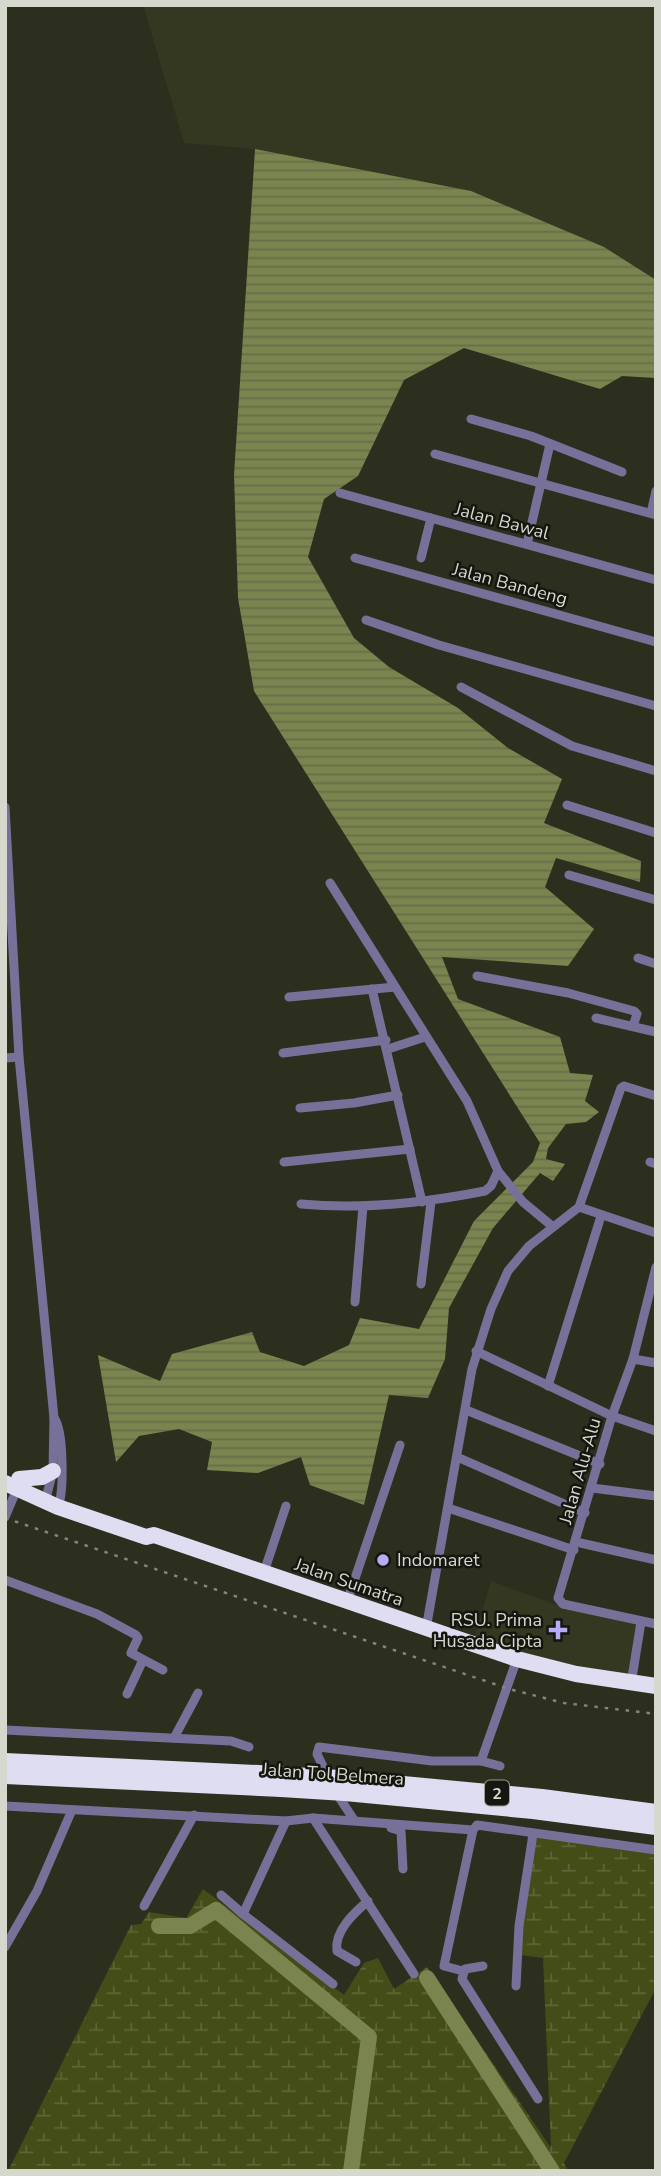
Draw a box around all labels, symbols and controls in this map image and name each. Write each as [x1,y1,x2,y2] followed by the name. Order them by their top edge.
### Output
[451,497,552,545] street label: Jalan Bawal
[449,557,570,611] street label: Jalan Bandeng
[553,1415,607,1528] street label: Jalan Alu-Alu
[397,1548,480,1572] place label: Indomaret
[291,1552,407,1612] street label: Jalan Sumatra
[375,1552,391,1568] marker: Indomaret
[433,1608,542,1653] place label: RSU. Prima Husada Cipta
[548,1620,568,1640] marker: RSU. Prima Husada Cipta
[260,1757,405,1791] street label: Jalan Tol Belmera
[485,1781,509,1806] road number: 2

